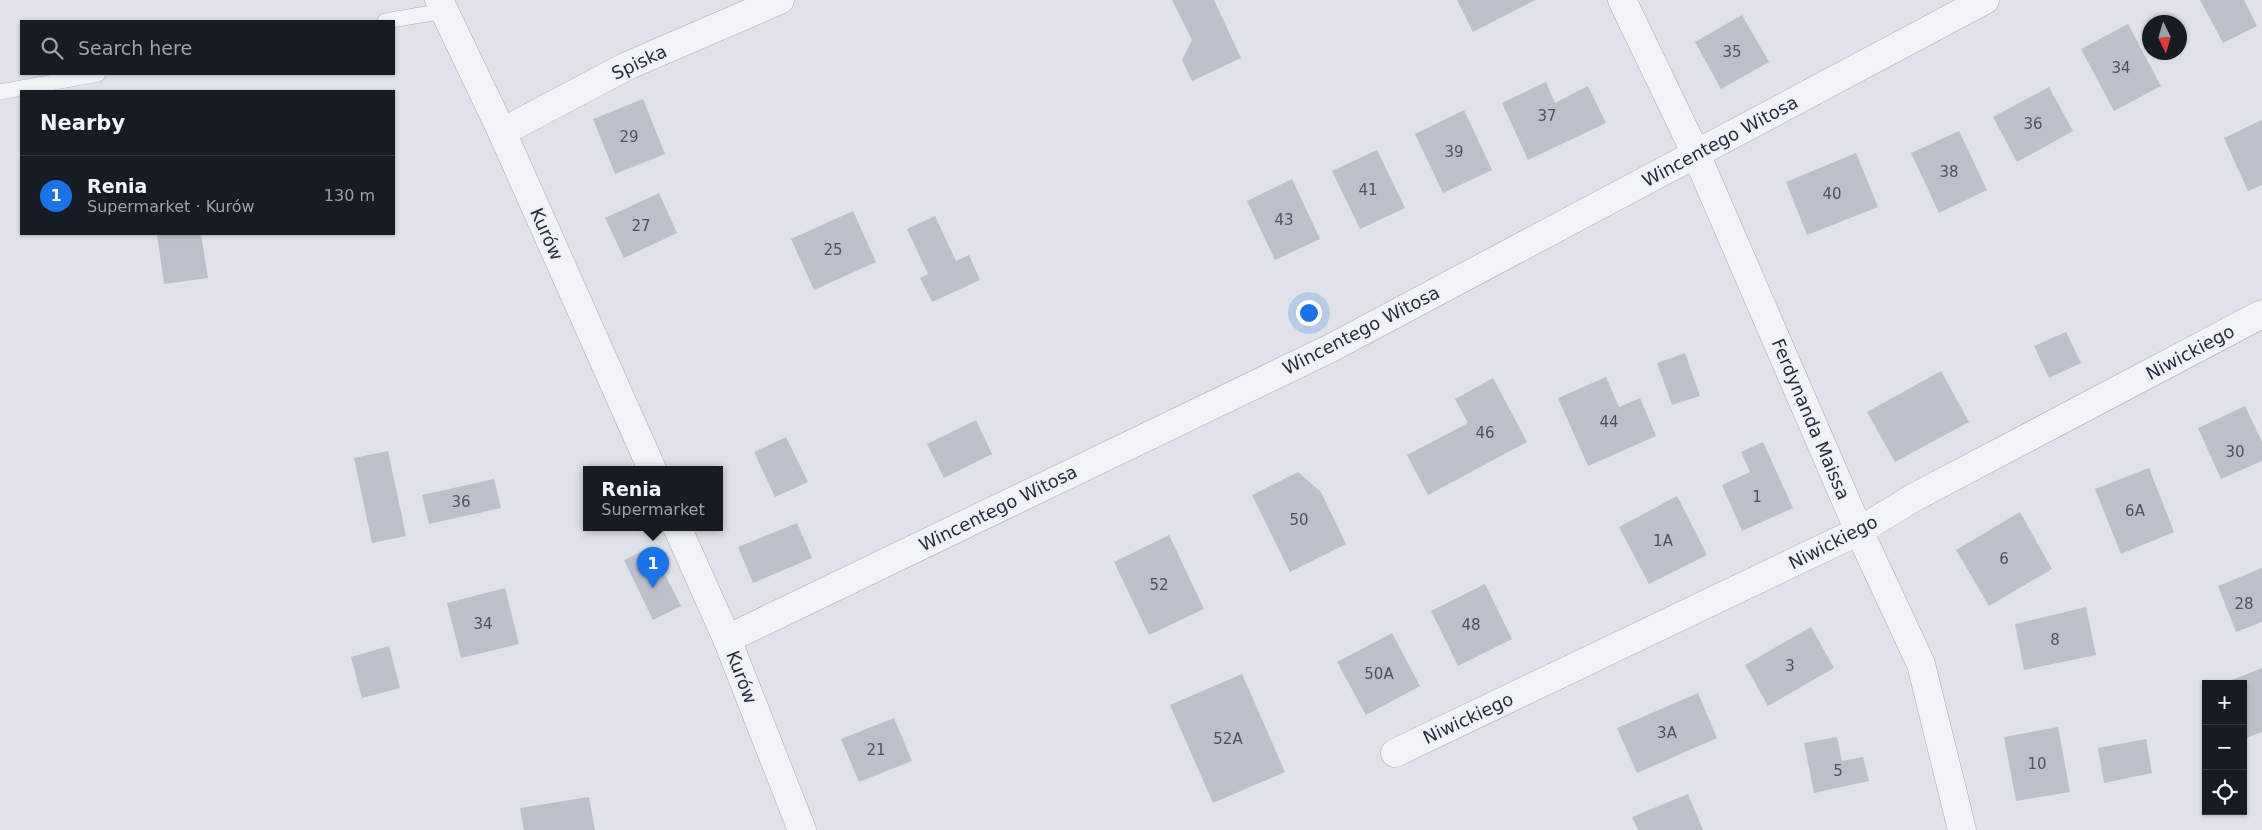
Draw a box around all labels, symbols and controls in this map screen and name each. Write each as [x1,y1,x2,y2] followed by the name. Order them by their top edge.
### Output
[2142,15,2187,60] north arrow
[20,20,395,75] search box
[38,34,66,62] icon: search
[78,37,192,59] text: Search here
[608,40,670,84] street label: Spiska
[1722,43,1742,61] house number: 35
[2111,59,2131,77] house number: 34
[1639,91,1801,191] street label: Wincentego Witosa
[1537,107,1557,125] house number: 37
[40,111,125,135] text: Nearby
[2023,115,2043,133] house number: 36
[619,128,639,146] house number: 29
[1444,143,1464,161] house number: 39
[1939,163,1959,181] house number: 38
[87,175,147,197] text: Renia
[1358,181,1378,199] house number: 41
[1822,185,1842,203] house number: 40
[50,186,62,205] text: 1
[324,186,375,205] text: 130 m
[87,197,255,216] text: Supermarket · Kurów
[526,205,568,263] street label: Kurów
[1274,211,1294,229] house number: 43
[631,217,651,235] house number: 27
[823,241,843,259] house number: 25
[1279,281,1443,379] street label: Wincentego Witosa
[1296,300,1322,326] your location
[2142,320,2238,384] street label: Niwickiego
[1768,335,1854,503] street label: Ferdynanda Maissa
[1599,413,1619,431] house number: 44
[1475,424,1495,442] house number: 46
[2225,443,2245,461] house number: 30
[915,461,1081,555] street label: Wincentego Witosa
[583,466,723,531] popup
[601,478,662,500] text: Renia
[1752,488,1762,506] house number: 1
[451,493,471,511] house number: 36
[601,500,705,519] text: Supermarket
[2125,502,2146,520] house number: 6A
[1289,511,1309,529] house number: 50
[1785,511,1881,573] street label: Niwickiego
[1653,532,1674,550] house number: 1A
[637,547,669,588] pin: 1
[1999,550,2009,568] house number: 6
[1149,576,1169,594] house number: 52
[2234,595,2254,613] house number: 28
[473,615,493,633] house number: 34
[1461,616,1481,634] house number: 48
[2050,631,2060,649] house number: 8
[722,648,762,706] street label: Kurów
[1785,657,1795,675] house number: 3
[1364,665,1394,683] house number: 50A
[2202,680,2247,815] map controls
[2202,680,2247,725] button: +
[1420,688,1516,748] street label: Niwickiego
[1657,724,1678,742] house number: 3A
[2202,725,2247,770] button: −
[1213,730,1243,748] house number: 52A
[866,741,886,759] house number: 21
[2027,755,2047,773] house number: 10
[1833,762,1843,780] house number: 5
[2202,770,2247,815] button: locate

